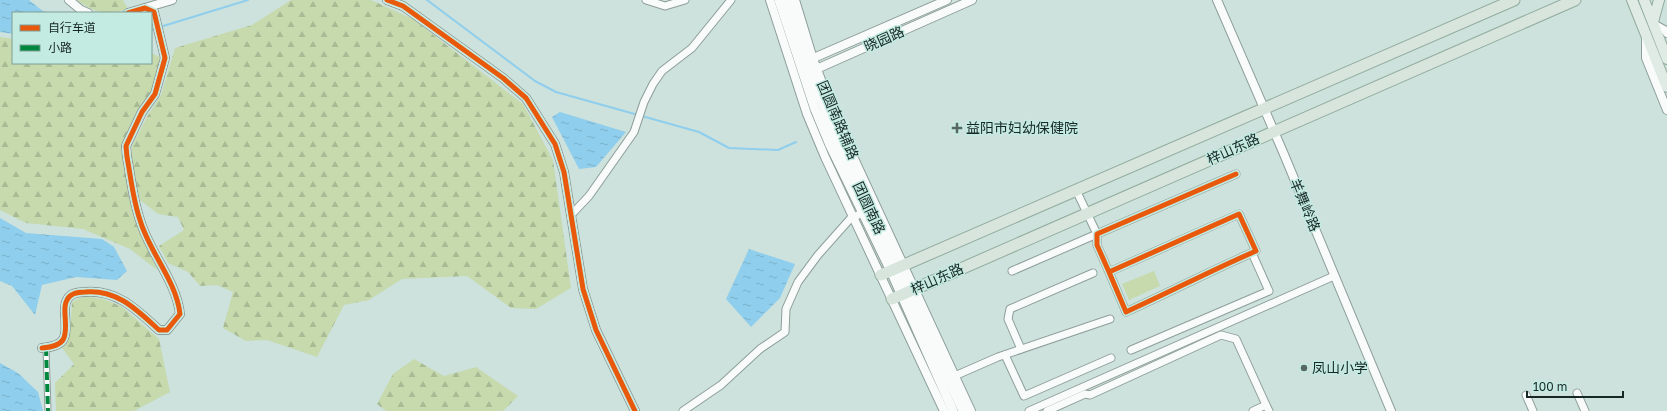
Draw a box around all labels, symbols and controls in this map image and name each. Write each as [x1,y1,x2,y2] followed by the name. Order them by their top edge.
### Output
[12,12,152,64] legend
[48,20,96,35] text: 自行车道
[861,22,906,55] street label: 晓园路
[48,40,72,55] text: 小路
[814,78,863,162] street label: 团圆南路辅路
[966,119,1078,136] place label: 益阳市妇幼保健院
[951,122,963,134] marker: 益阳市妇幼保健院
[1204,129,1262,168] street label: 梓山东路
[1287,176,1324,234] street label: 羊舞岭路
[850,179,889,237] street label: 团圆南路
[908,259,966,298] street label: 梓山东路
[1312,359,1368,376] place label: 凤山小学
[1299,363,1309,373] marker: 凤山小学
[1527,373,1623,399] scale bar
[1533,379,1567,394] text: 100 m

